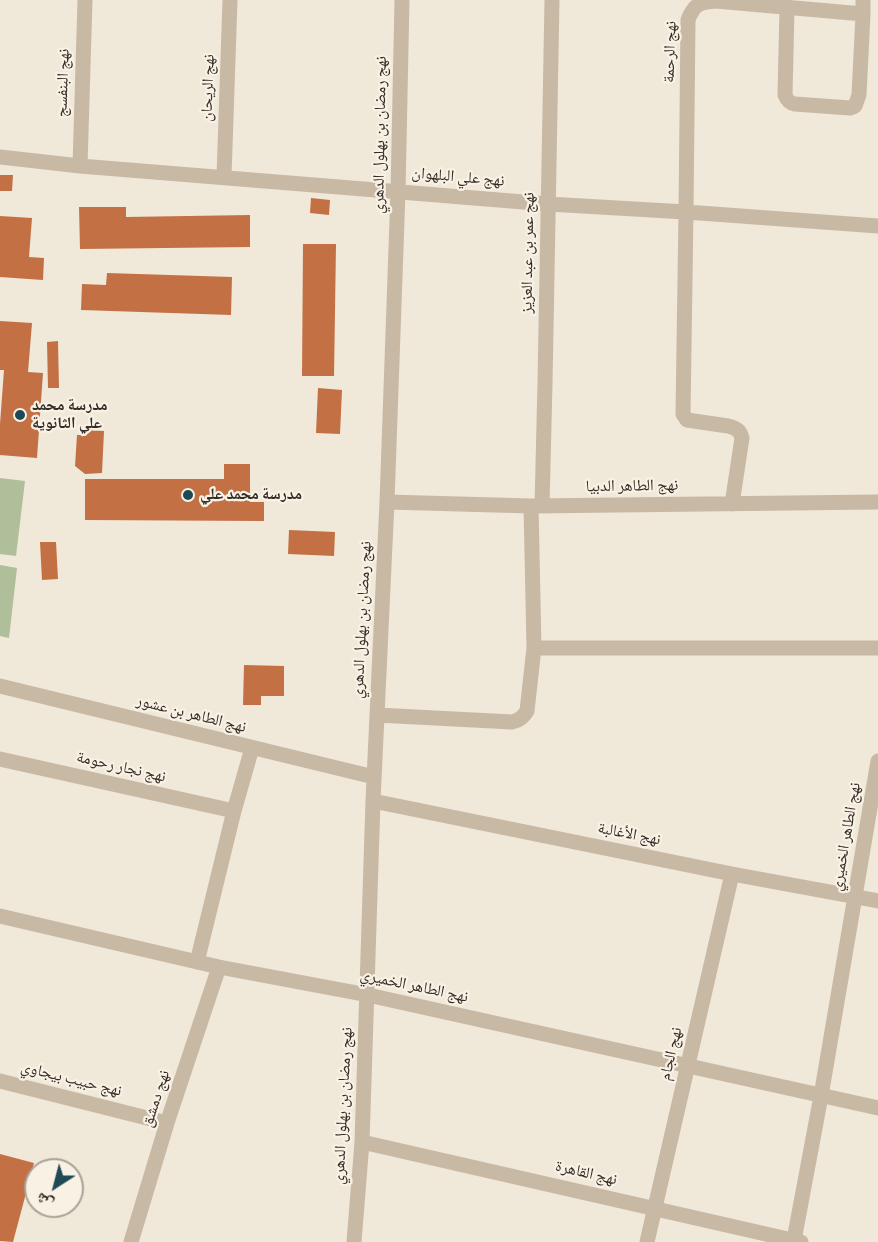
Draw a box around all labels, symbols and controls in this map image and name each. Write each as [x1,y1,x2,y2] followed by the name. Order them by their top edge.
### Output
[660,21,682,83] street label: نهج الرحمة
[53,49,75,117] street label: نهج البنفسج
[198,54,220,122] street label: نهج الريحان
[370,56,392,214] street label: نهج رمضان بن بهلول الدهري
[411,164,505,192] street label: نهج علي البلهوان
[518,192,540,314] street label: نهج عمر بن عبد العزيز
[32,396,108,434] place label: مدرسة محمد علي الثانوية
[13,408,27,422] marker: مدرسة محمد علي الثانوية
[586,477,678,497] street label: نهج الطاهر الدبيا
[200,485,302,505] place label: مدرسة محمد علي
[181,488,195,502] marker: مدرسة محمد علي
[349,541,377,699] street label: نهج رمضان بن بهلول الدهري
[134,692,248,738] street label: نهج الطاهر بن عشور
[74,748,168,788] street label: نهج نجار رحومة
[828,781,866,893] street label: نهج الطاهر الخميري
[596,819,662,851] street label: نهج الأغالبة
[358,966,470,1008] street label: نهج الطاهر الخميري
[657,1025,687,1083] street label: نهج الجام
[330,1027,358,1185] street label: نهج رمضان بن بهلول الدهري
[18,1058,124,1102] street label: نهج حبيب بيجاوي
[139,1068,175,1130] street label: نهج دمشق
[24,1158,84,1218] north arrow
[553,1158,619,1190] street label: نهج القاهرة
[31,1187,58,1215] text: ش

